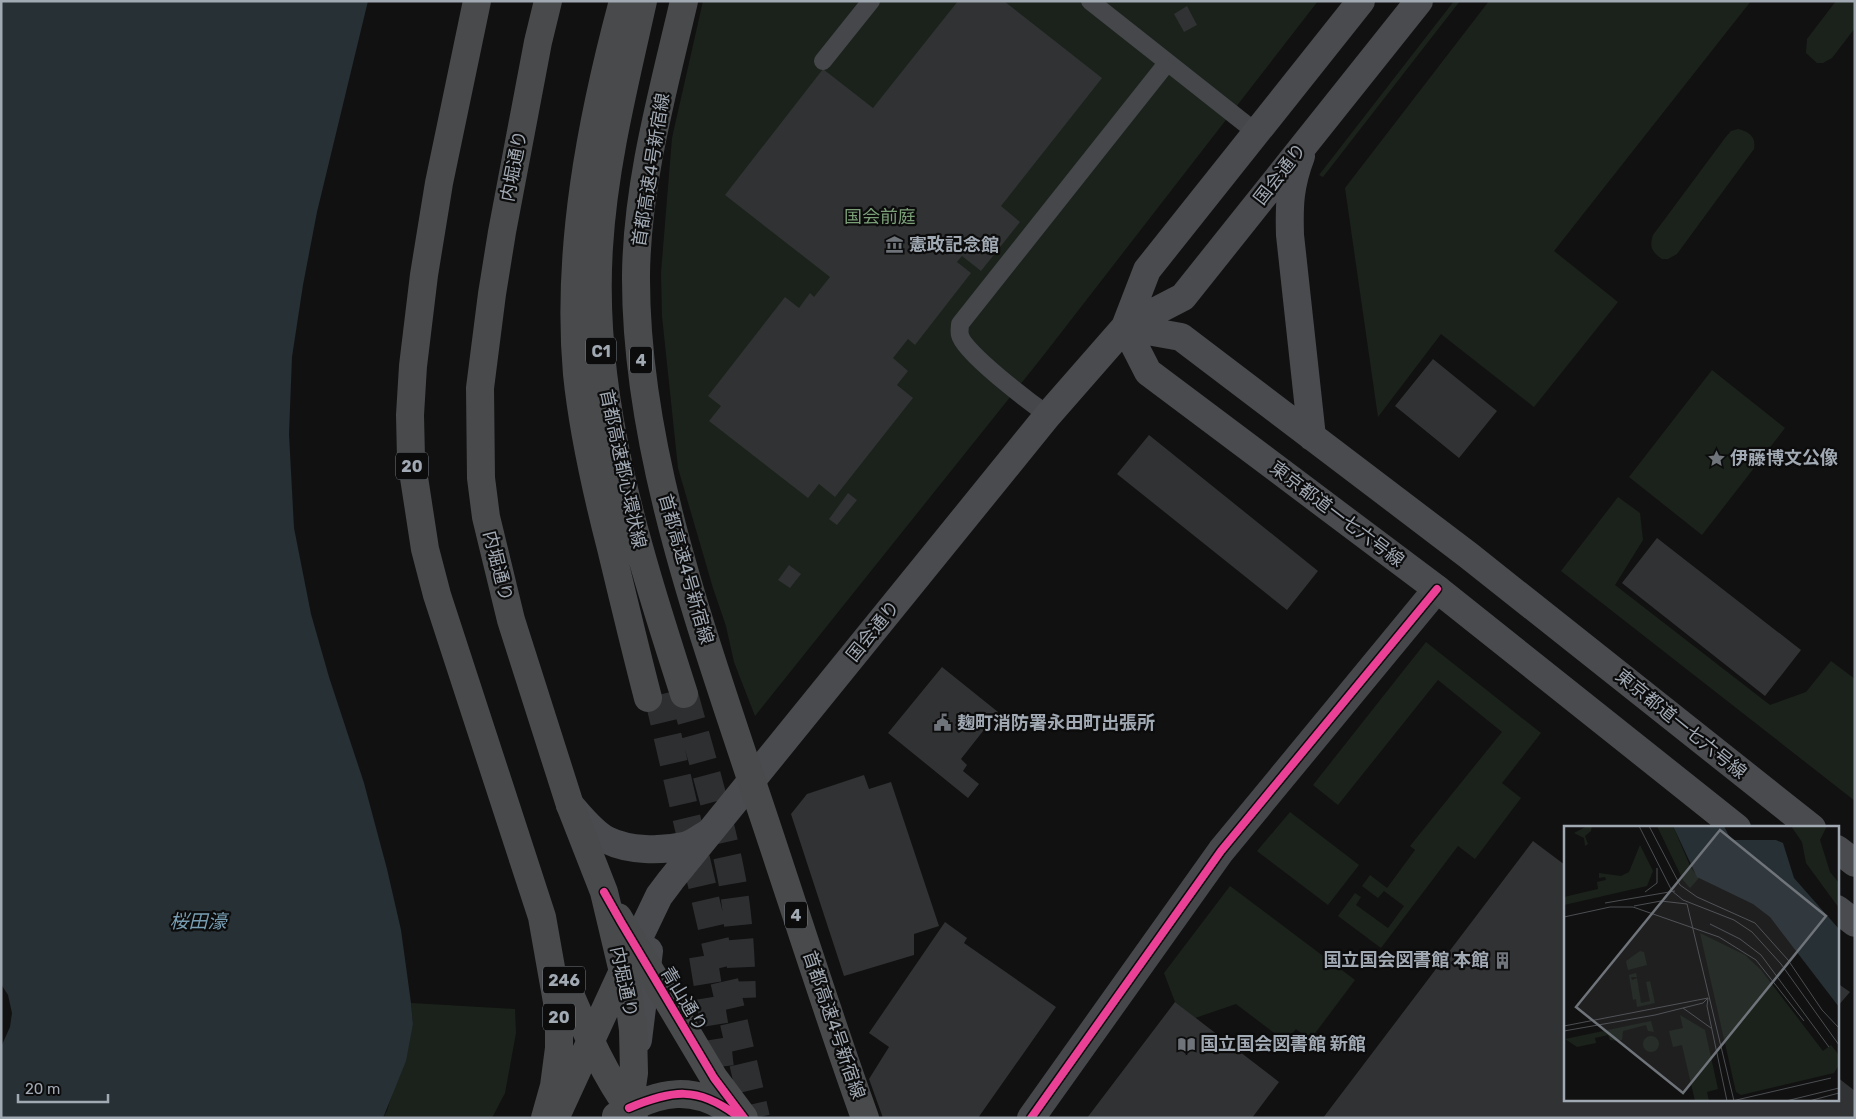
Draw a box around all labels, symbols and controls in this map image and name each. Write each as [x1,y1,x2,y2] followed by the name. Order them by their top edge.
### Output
[628,92,674,248] street label: 首都高速4号新宿線
[496,129,532,203] street label: 内堀通り
[1249,139,1311,209] street label: 国会通り
[844,206,916,228] park label: 国会前庭
[909,234,999,256] place label: 憲政記念館
[885,235,905,255] museum icon: 憲政記念館
[586,338,616,364] road number: C1
[630,346,652,374] road number: 4
[595,387,651,551] street label: 首都高速都心環状線
[1730,447,1838,469] place label: 伊藤博文公像
[1706,448,1726,468] place icon: 伊藤博文公像
[396,452,428,480] road number: 20
[1266,456,1408,572] street label: 東京都道一七六号線
[654,491,718,647] street label: 首都高速4号新宿線
[479,528,517,604] street label: 内堀通り
[842,596,904,666] street label: 国会通り
[1611,664,1751,784] street label: 東京都道一七六号線
[957,712,1155,734] place label: 麹町消防署永田町出張所
[933,713,953,733] public building icon: 麹町消防署永田町出張所
[1564,826,1838,1102] inset map
[785,902,807,928] road number: 4
[169,910,229,933] water label: 桜田濠
[606,944,642,1020] street label: 内堀通り
[798,948,870,1102] street label: 首都高速4号新宿線
[1323,949,1489,971] place label: 国立国会図書館 本館
[1493,950,1513,970] building icon: 国立国会図書館 本館
[656,962,712,1036] street label: 青山通り
[543,966,585,994] road number: 246
[543,1004,575,1030] road number: 20
[1200,1033,1366,1055] place label: 国立国会図書館 新館
[1176,1034,1196,1054] library icon: 国立国会図書館 新館
[18,1072,108,1104] scale bar
[25,1080,60,1098] text: 20 m

